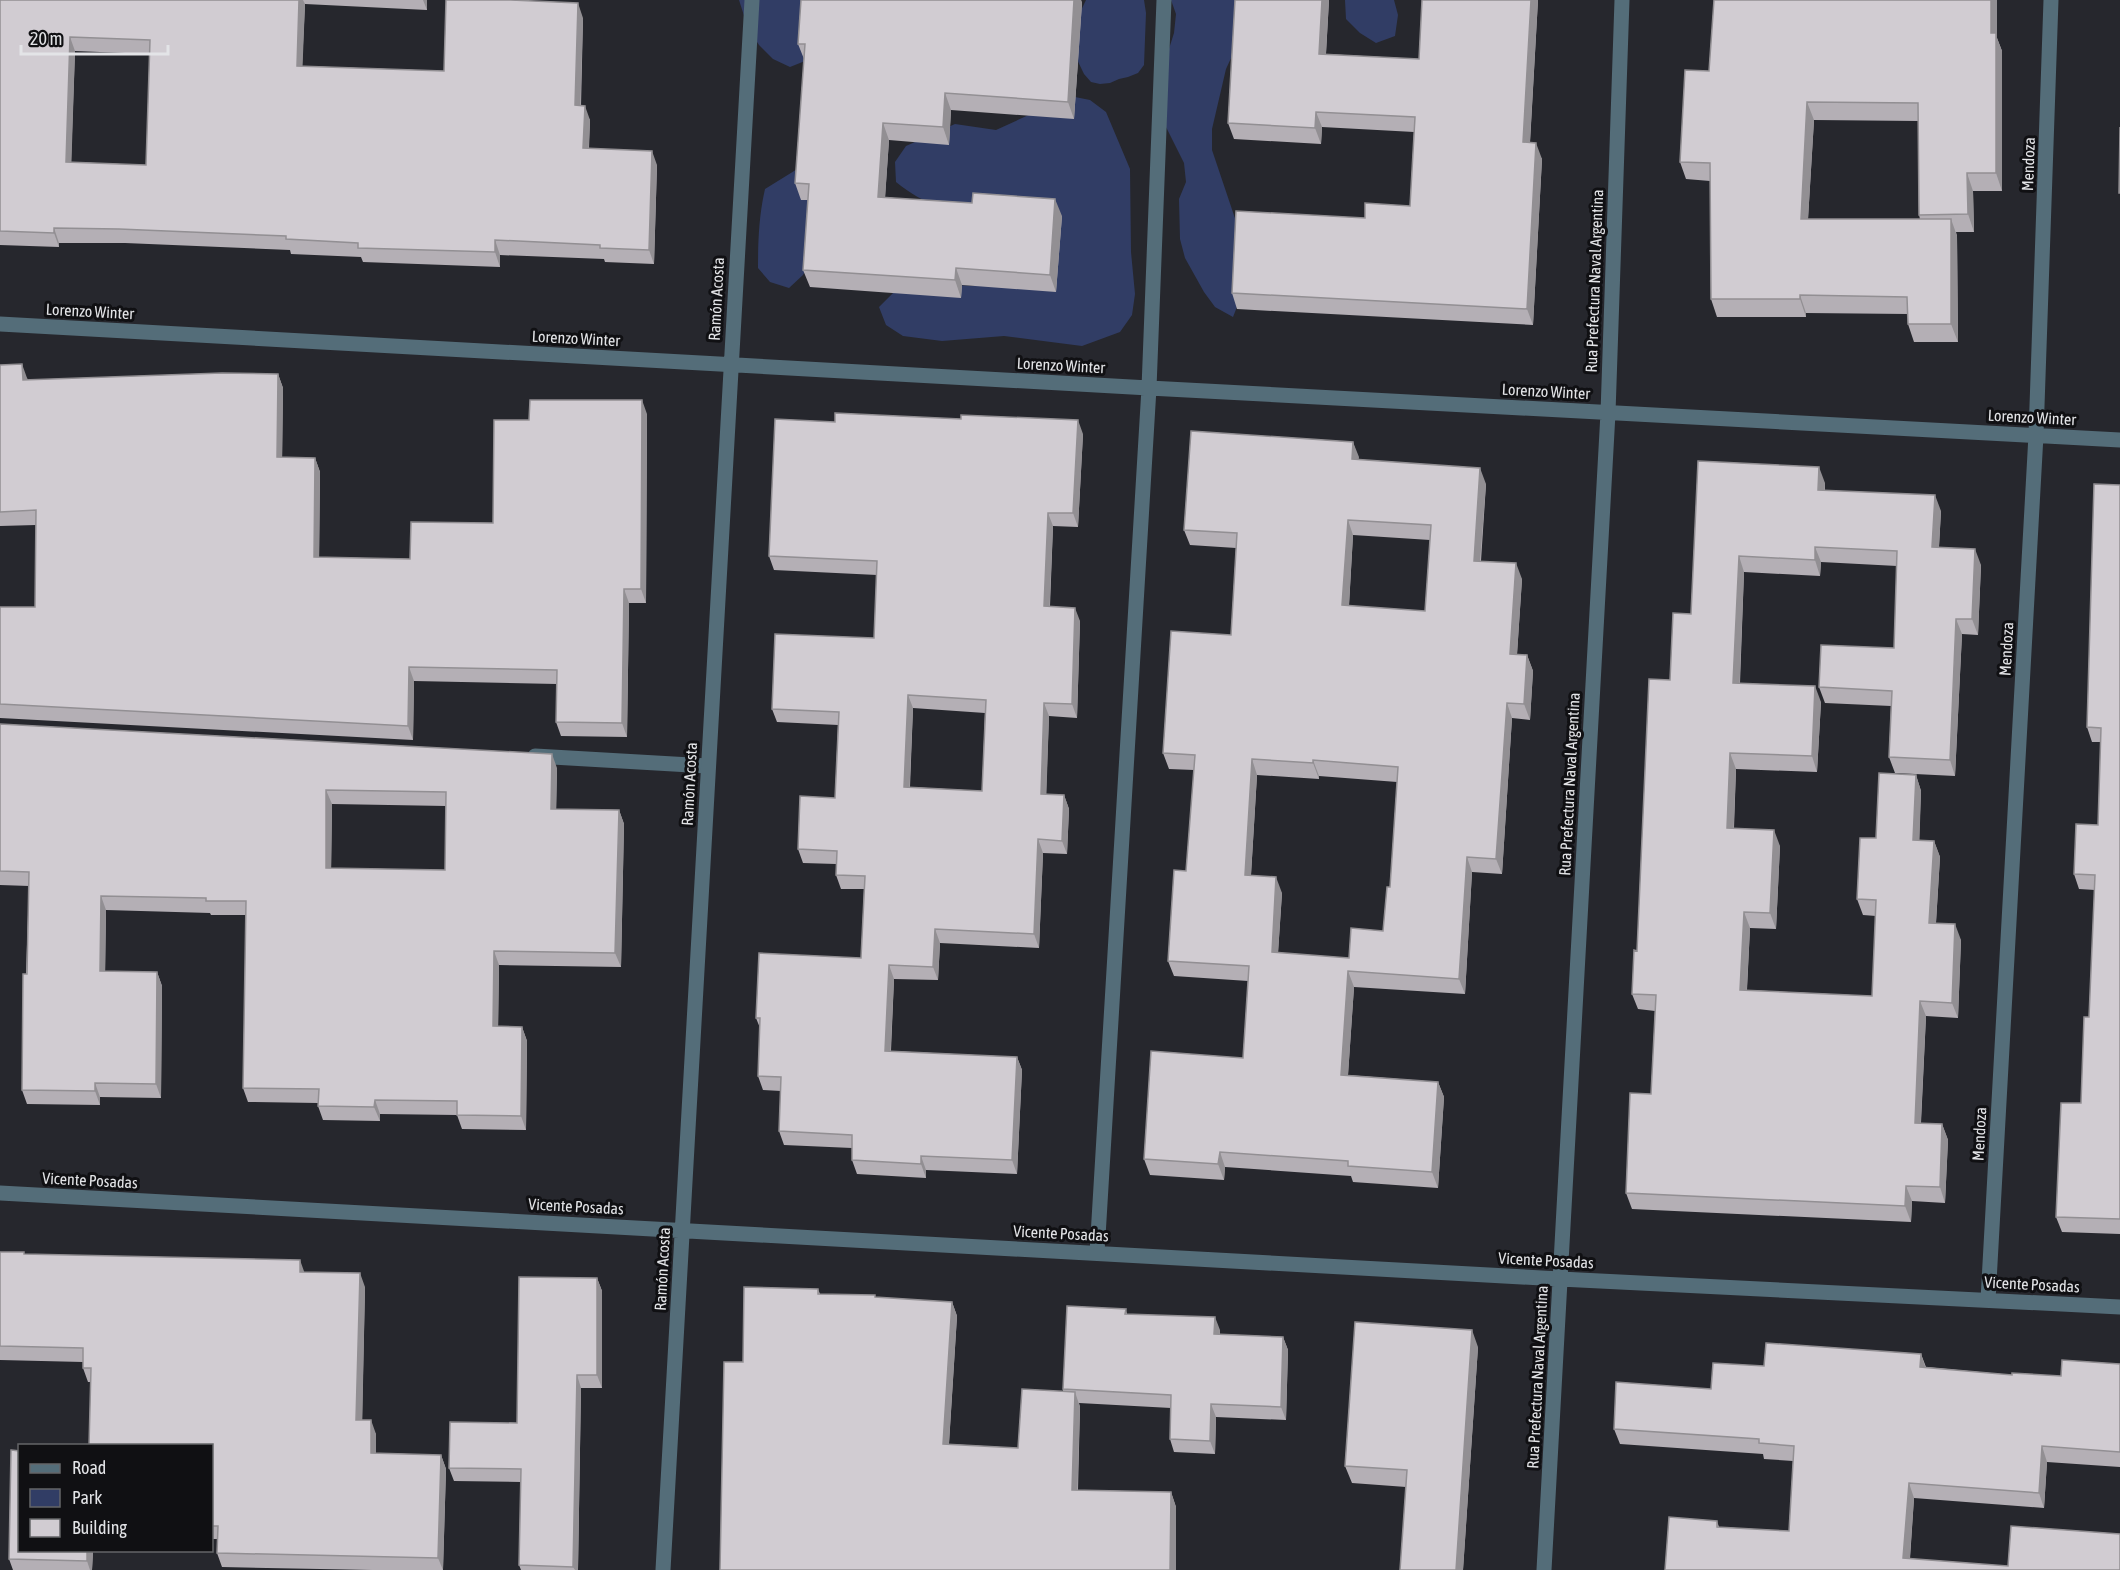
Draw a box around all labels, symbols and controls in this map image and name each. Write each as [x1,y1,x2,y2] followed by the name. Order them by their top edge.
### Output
[21,18,168,56] scale bar
[30,28,62,49] text: 20 m
[2018,137,2038,191] street label: Mendoza
[1582,189,1607,373] street label: Rua Prefectura Naval Argentina
[705,257,727,341] street label: Ramón Acosta
[45,300,135,322] street label: Lorenzo Winter
[531,327,621,349] street label: Lorenzo Winter
[1016,354,1106,376] street label: Lorenzo Winter
[1501,380,1591,402] street label: Lorenzo Winter
[1987,406,2077,428] street label: Lorenzo Winter
[1996,622,2016,676] street label: Mendoza
[1555,692,1584,876] street label: Rua Prefectura Naval Argentina
[678,742,700,826] street label: Ramón Acosta
[1969,1107,1989,1161] street label: Mendoza
[42,1169,138,1192] street label: Vicente Posadas
[528,1195,624,1218] street label: Vicente Posadas
[1013,1222,1109,1245] street label: Vicente Posadas
[651,1227,673,1311] street label: Ramón Acosta
[1498,1249,1594,1272] street label: Vicente Posadas
[1984,1273,2080,1296] street label: Vicente Posadas
[1523,1285,1552,1469] street label: Rua Prefectura Naval Argentina
[18,1444,213,1552] legend
[72,1457,106,1478] text: Road
[72,1487,102,1508] text: Park
[72,1517,127,1538] text: Building

